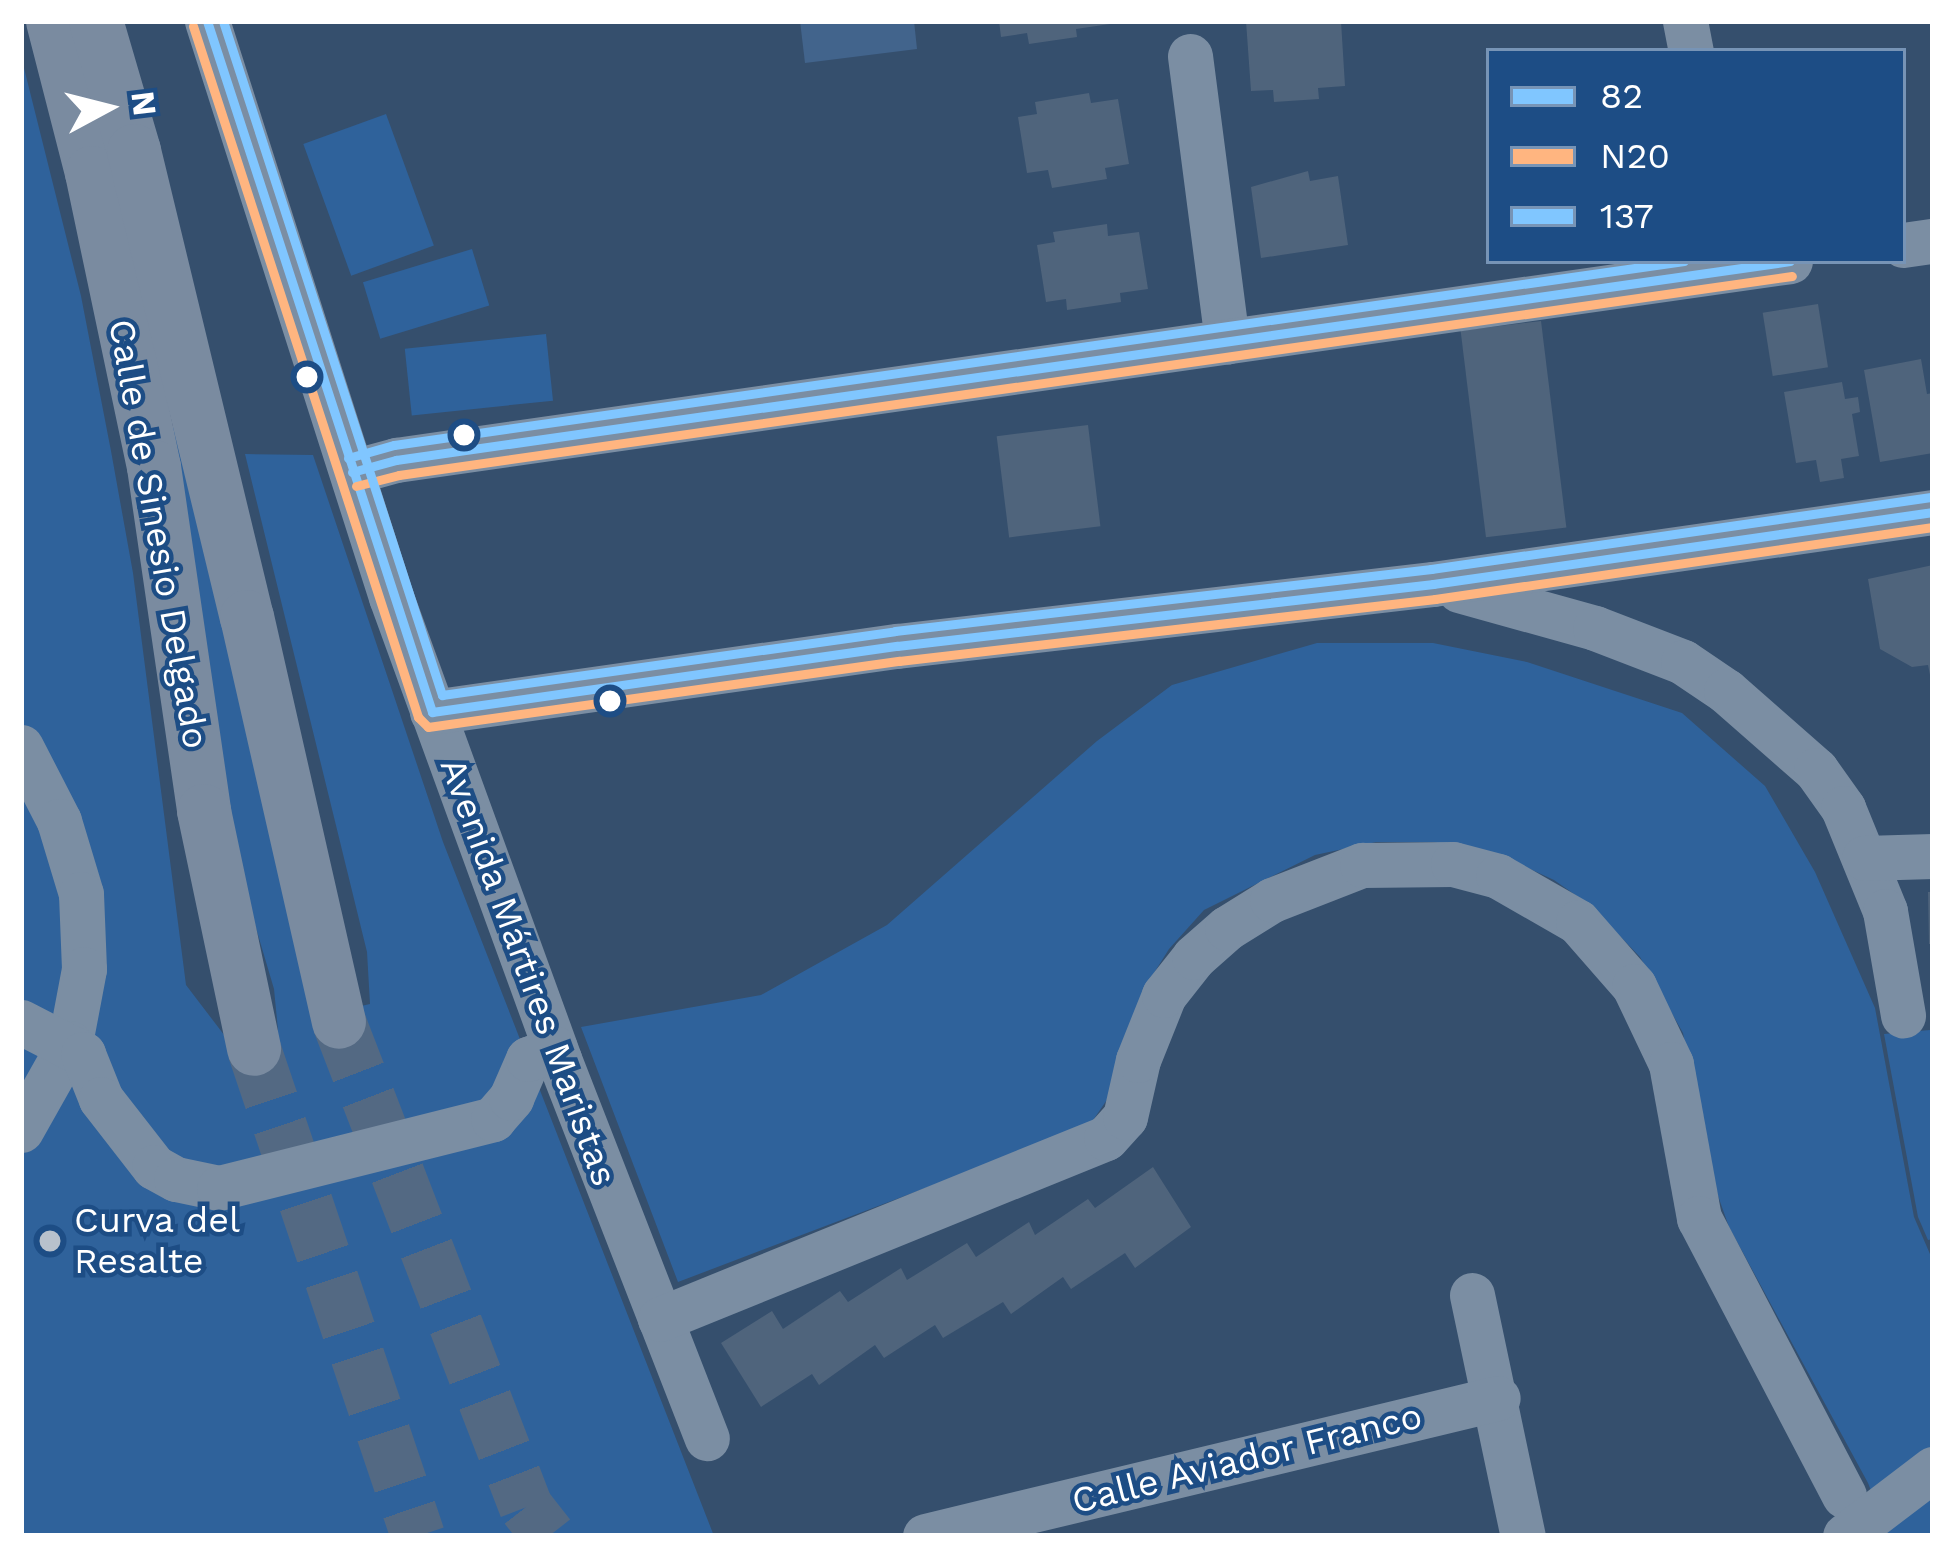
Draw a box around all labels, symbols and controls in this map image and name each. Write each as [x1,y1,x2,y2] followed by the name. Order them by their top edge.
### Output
[48,48,168,168] north arrow
[1486,48,1906,264] legend
[1600,75,1643,117] text: 82
[123,89,165,118] text: N
[1600,135,1670,177] text: N20
[1600,195,1654,237] text: 137
[99,316,217,752] street label: Calle de Sinesio Delgado
[296,366,318,388] unlabelled marker
[453,424,475,446] unlabelled marker
[599,690,621,712] unlabelled marker
[430,752,626,1192] street label: Avenida Mártires Maristas
[74,1198,241,1283] place label: Curva del Resalte
[37,1228,63,1254] marker: Curva del Resalte
[1066,1394,1428,1524] street label: Calle Aviador Franco

